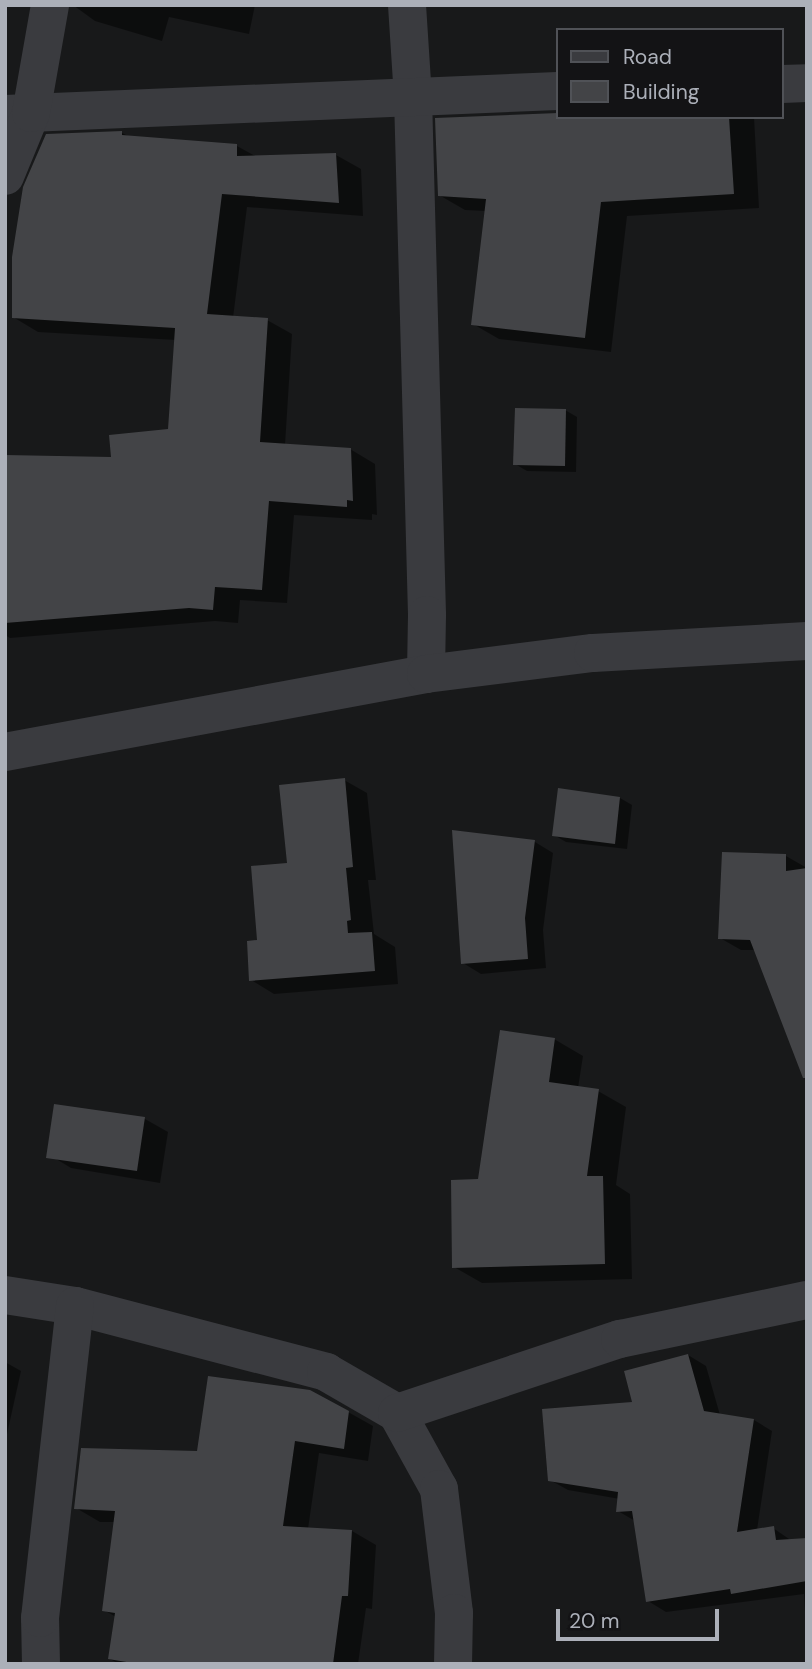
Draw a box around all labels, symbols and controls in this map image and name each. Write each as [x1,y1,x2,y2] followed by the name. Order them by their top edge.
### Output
[556,28,784,119] legend
[623,43,672,71] text: Road
[623,78,699,106] text: Building
[560,1596,723,1640] scale bar
[569,1607,620,1635] text: 20 m

